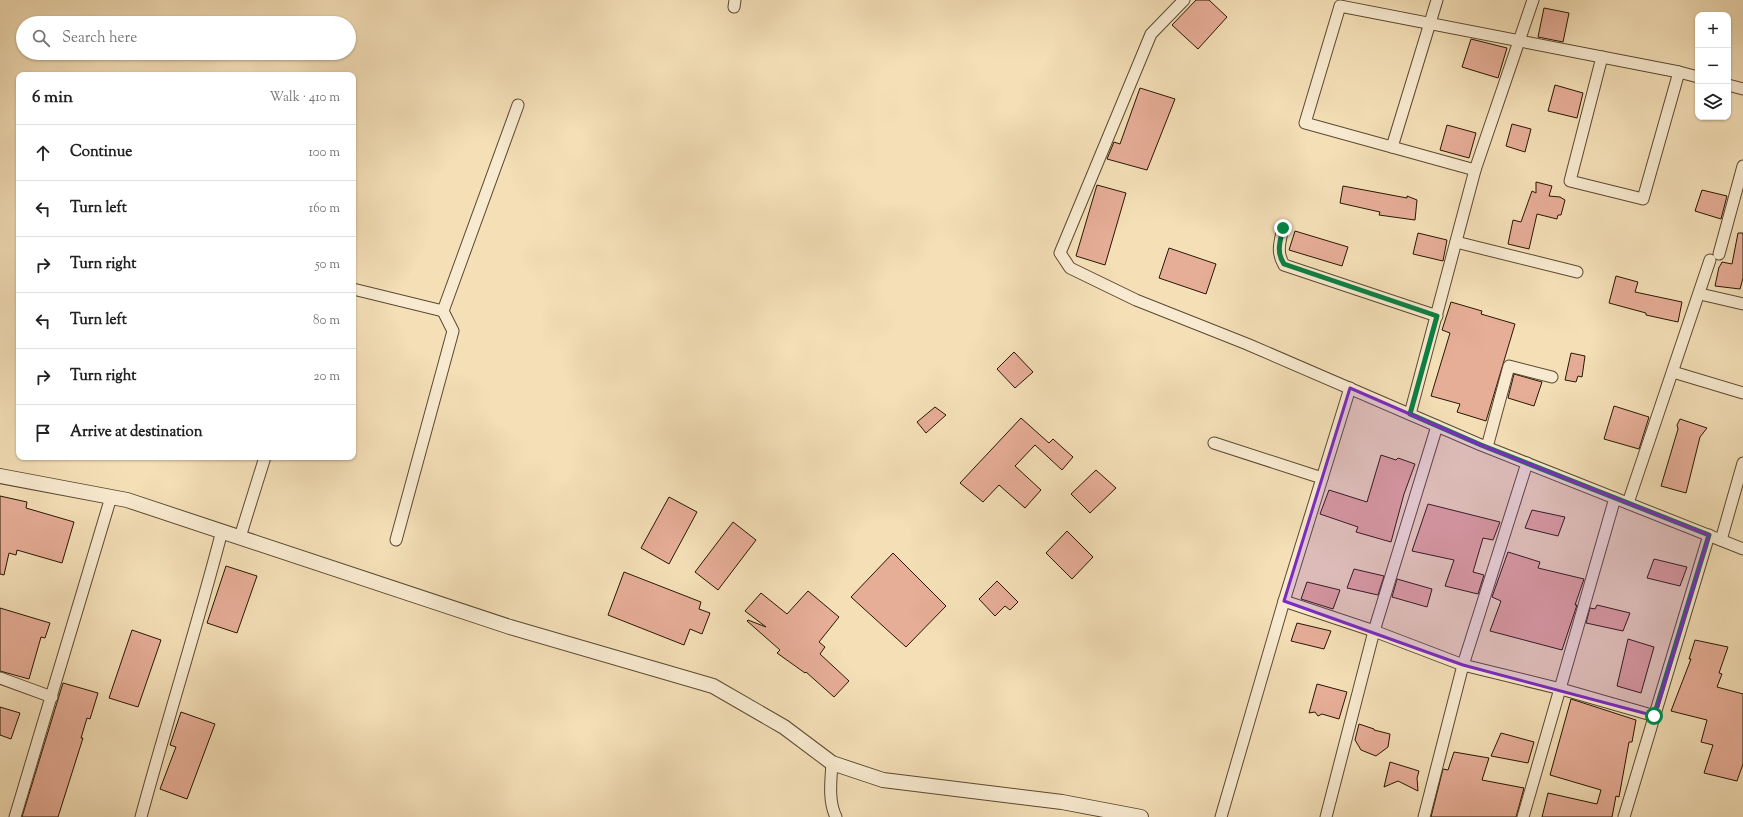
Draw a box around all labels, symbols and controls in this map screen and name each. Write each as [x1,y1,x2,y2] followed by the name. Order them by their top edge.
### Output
[1695,12,1731,120] map controls
[1695,12,1731,48] button: +
[16,16,356,60] search box
[30,27,52,49] icon: search
[62,28,137,49] text: Search here
[1695,48,1731,84] button: −
[1695,84,1731,120] button: layers
[32,86,73,110] text: 6 min
[269,89,340,107] text: Walk · 410 m
[32,142,54,164] icon: ahead
[70,142,132,163] text: Continue
[308,144,340,162] text: 100 m
[32,198,54,220] icon: left
[70,198,127,219] text: Turn left
[309,200,340,218] text: 160 m
[1274,219,1292,237] route end
[32,254,54,276] icon: right
[70,254,136,275] text: Turn right
[315,256,340,274] text: 50 m
[32,310,54,332] icon: left
[70,310,127,331] text: Turn left
[313,312,340,330] text: 80 m
[32,366,54,388] icon: right
[70,366,136,387] text: Turn right
[314,368,340,386] text: 20 m
[32,422,54,444] icon: arrive
[70,422,203,443] text: Arrive at destination
[1645,707,1663,725] route start

